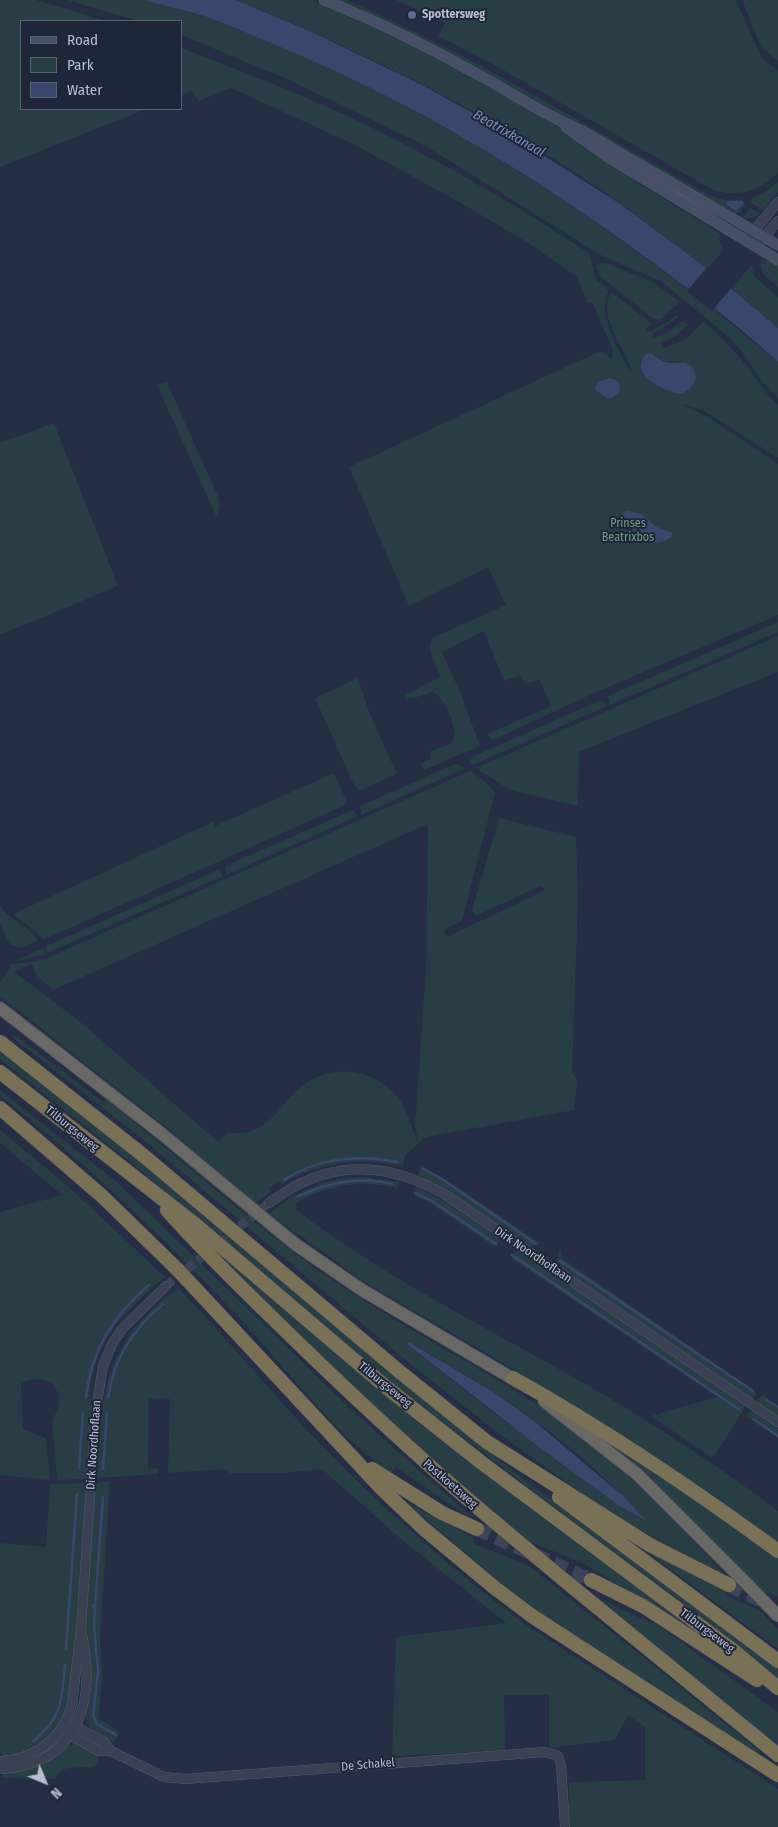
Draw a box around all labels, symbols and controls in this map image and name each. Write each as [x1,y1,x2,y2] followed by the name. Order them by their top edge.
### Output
[422,8,485,22] place label: Spottersweg
[406,9,418,21] marker: Spottersweg
[20,20,182,110] legend
[67,31,98,49] text: Road
[67,56,94,74] text: Park
[67,81,102,99] text: Water
[470,107,548,161] water label: Beatrixkanaal
[602,517,654,545] park label: Prinses Beatrixbos
[42,1103,102,1155] street label: Tilburgseweg
[492,1224,574,1286] street label: Dirk Noordhoflaan
[355,1359,415,1411] street label: Tilburgseweg
[84,1400,104,1490] street label: Dirk Noordhoflaan
[420,1456,480,1512] street label: Postkoetsweg
[677,1606,737,1656] street label: Tilburgseweg
[341,1755,395,1775] street label: De Schakel
[20,1757,70,1807] north arrow
[47,1784,65,1802] text: N

